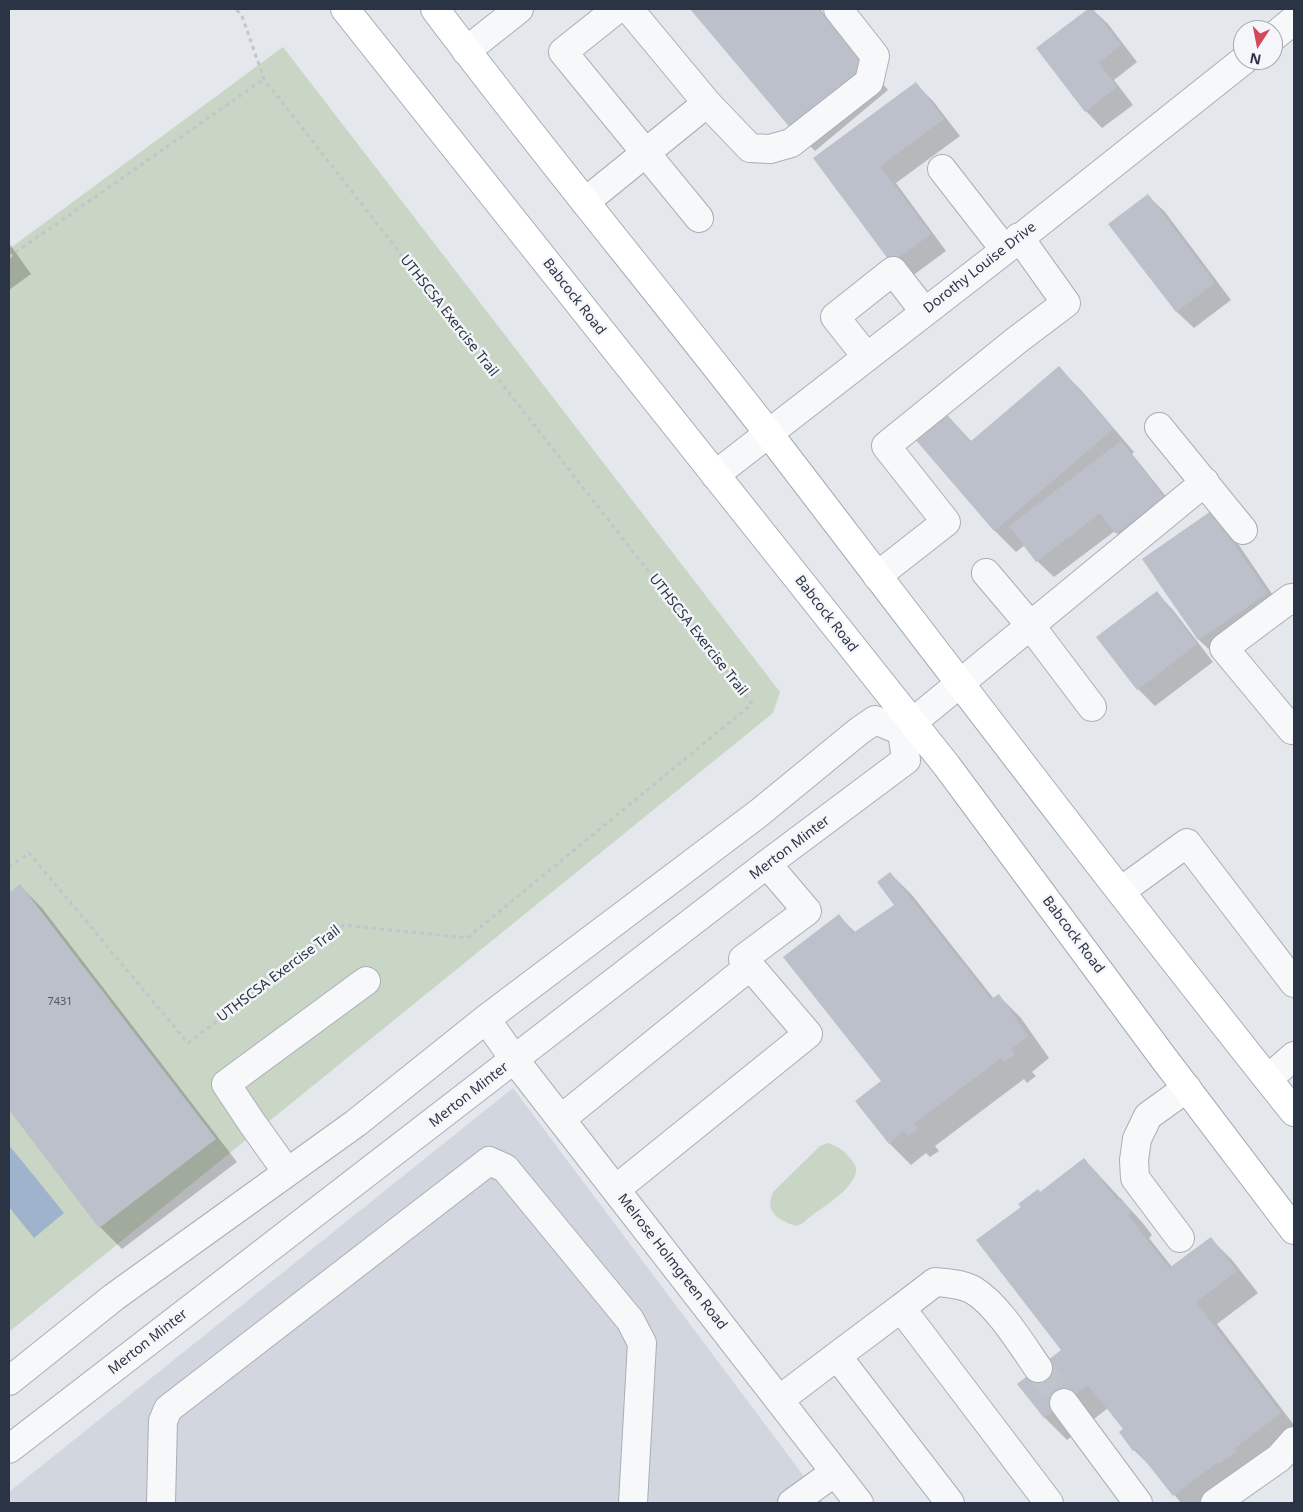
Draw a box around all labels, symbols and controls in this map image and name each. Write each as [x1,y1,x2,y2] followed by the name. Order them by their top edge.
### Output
[1233,20,1283,70] north arrow
[1248,49,1263,70] text: N
[920,219,1040,317] street label: Dorothy Louise Drive
[396,252,502,380] street label: UTHSCSA Exercise Trail
[539,255,609,339] street label: Babcock Road
[645,571,751,699] street label: UTHSCSA Exercise Trail
[791,572,861,656] street label: Babcock Road
[747,812,833,884] street label: Merton Minter
[1039,893,1107,977] street label: Babcock Road
[214,922,344,1026] street label: UTHSCSA Exercise Trail
[47,995,73,1009] house number: 7431
[426,1059,512,1131] street label: Merton Minter
[614,1191,730,1333] street label: Melrose Holmgreen Road
[105,1306,191,1378] street label: Merton Minter

